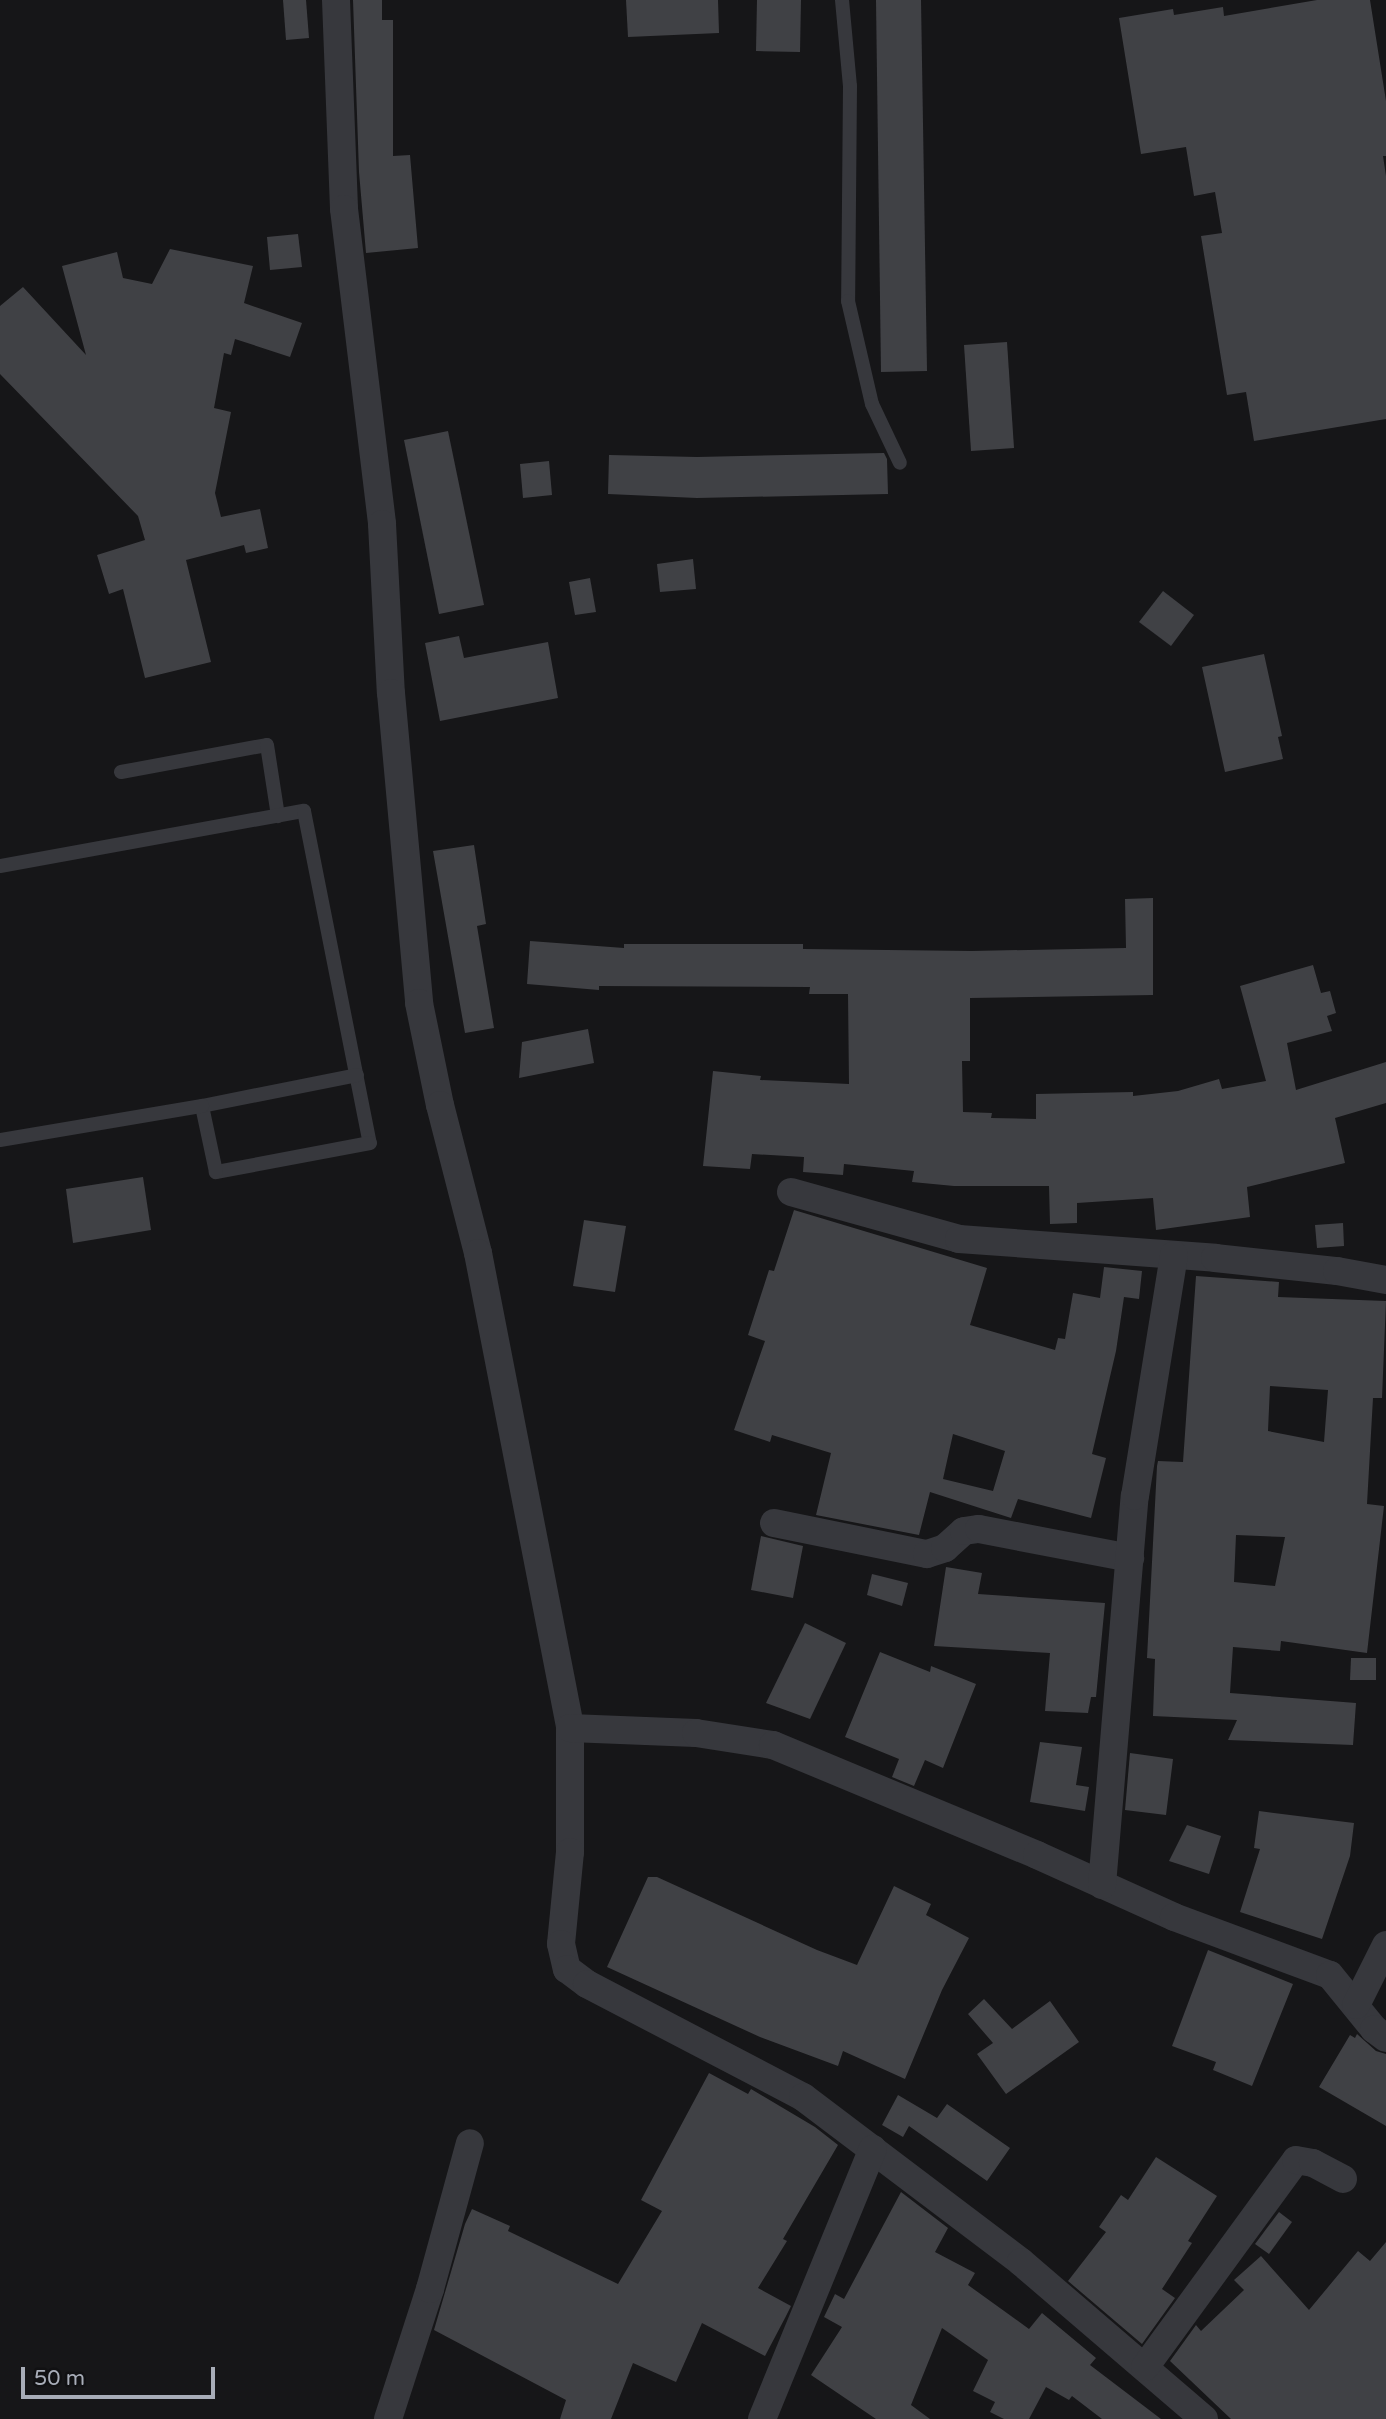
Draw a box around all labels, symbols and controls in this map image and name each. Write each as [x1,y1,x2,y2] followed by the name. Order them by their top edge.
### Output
[24,2352,219,2396] scale bar
[34,2366,85,2391] text: 50 m

